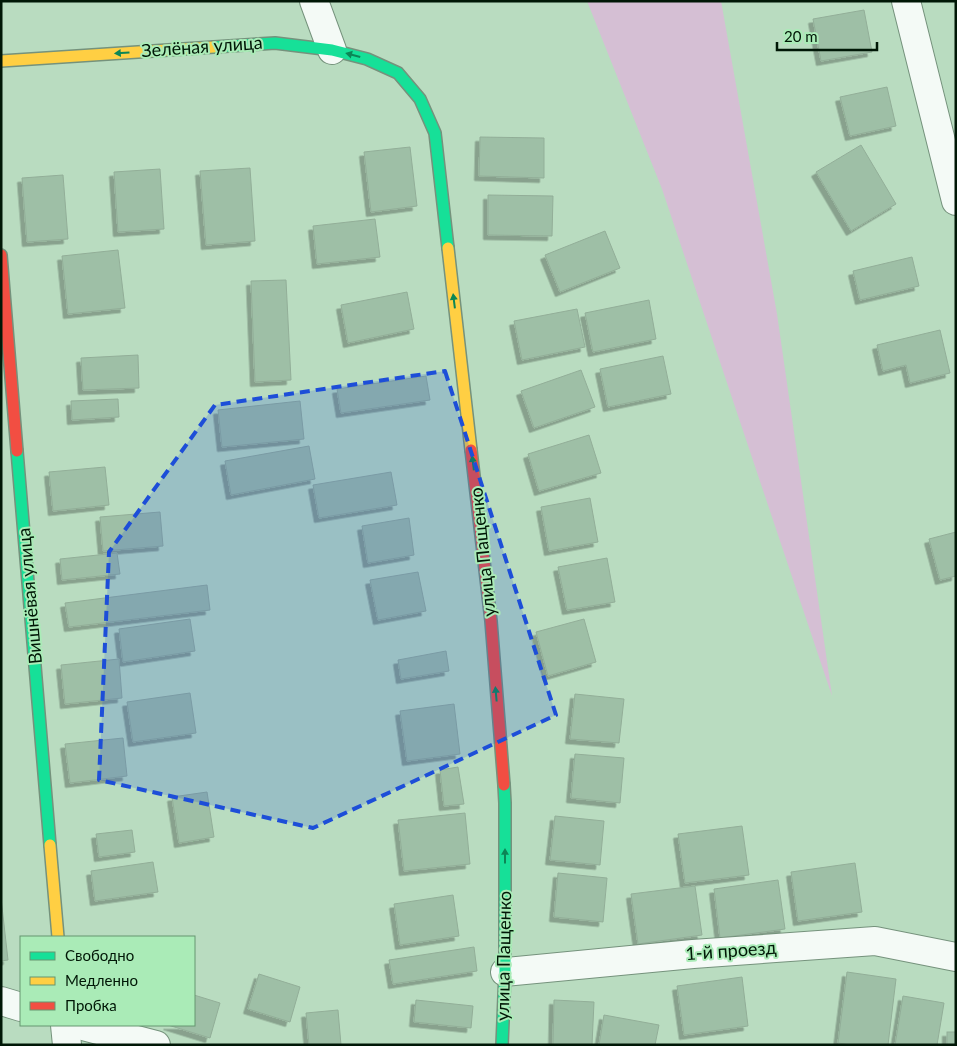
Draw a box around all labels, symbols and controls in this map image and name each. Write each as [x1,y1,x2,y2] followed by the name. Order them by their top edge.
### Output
[777,20,877,52] scale bar
[784,27,818,45] text: 20 m
[141,31,263,61] street label: Зелёная улица
[114,49,130,57] one-way arrow
[345,51,360,59] one-way arrow
[450,293,458,309] one-way arrow
[469,454,477,470] one-way arrow
[464,486,500,618] street label: улица Пащенко
[12,527,46,665] street label: Вишнёвая улица
[492,686,500,702] one-way arrow
[501,848,509,864] one-way arrow
[491,891,515,1021] street label: улица Пащенко
[20,936,195,1026] legend
[685,936,777,964] street label: 1-й проезд
[65,946,134,964] text: Свободно
[65,971,138,989] text: Медленно
[65,996,117,1014] text: Пробка

